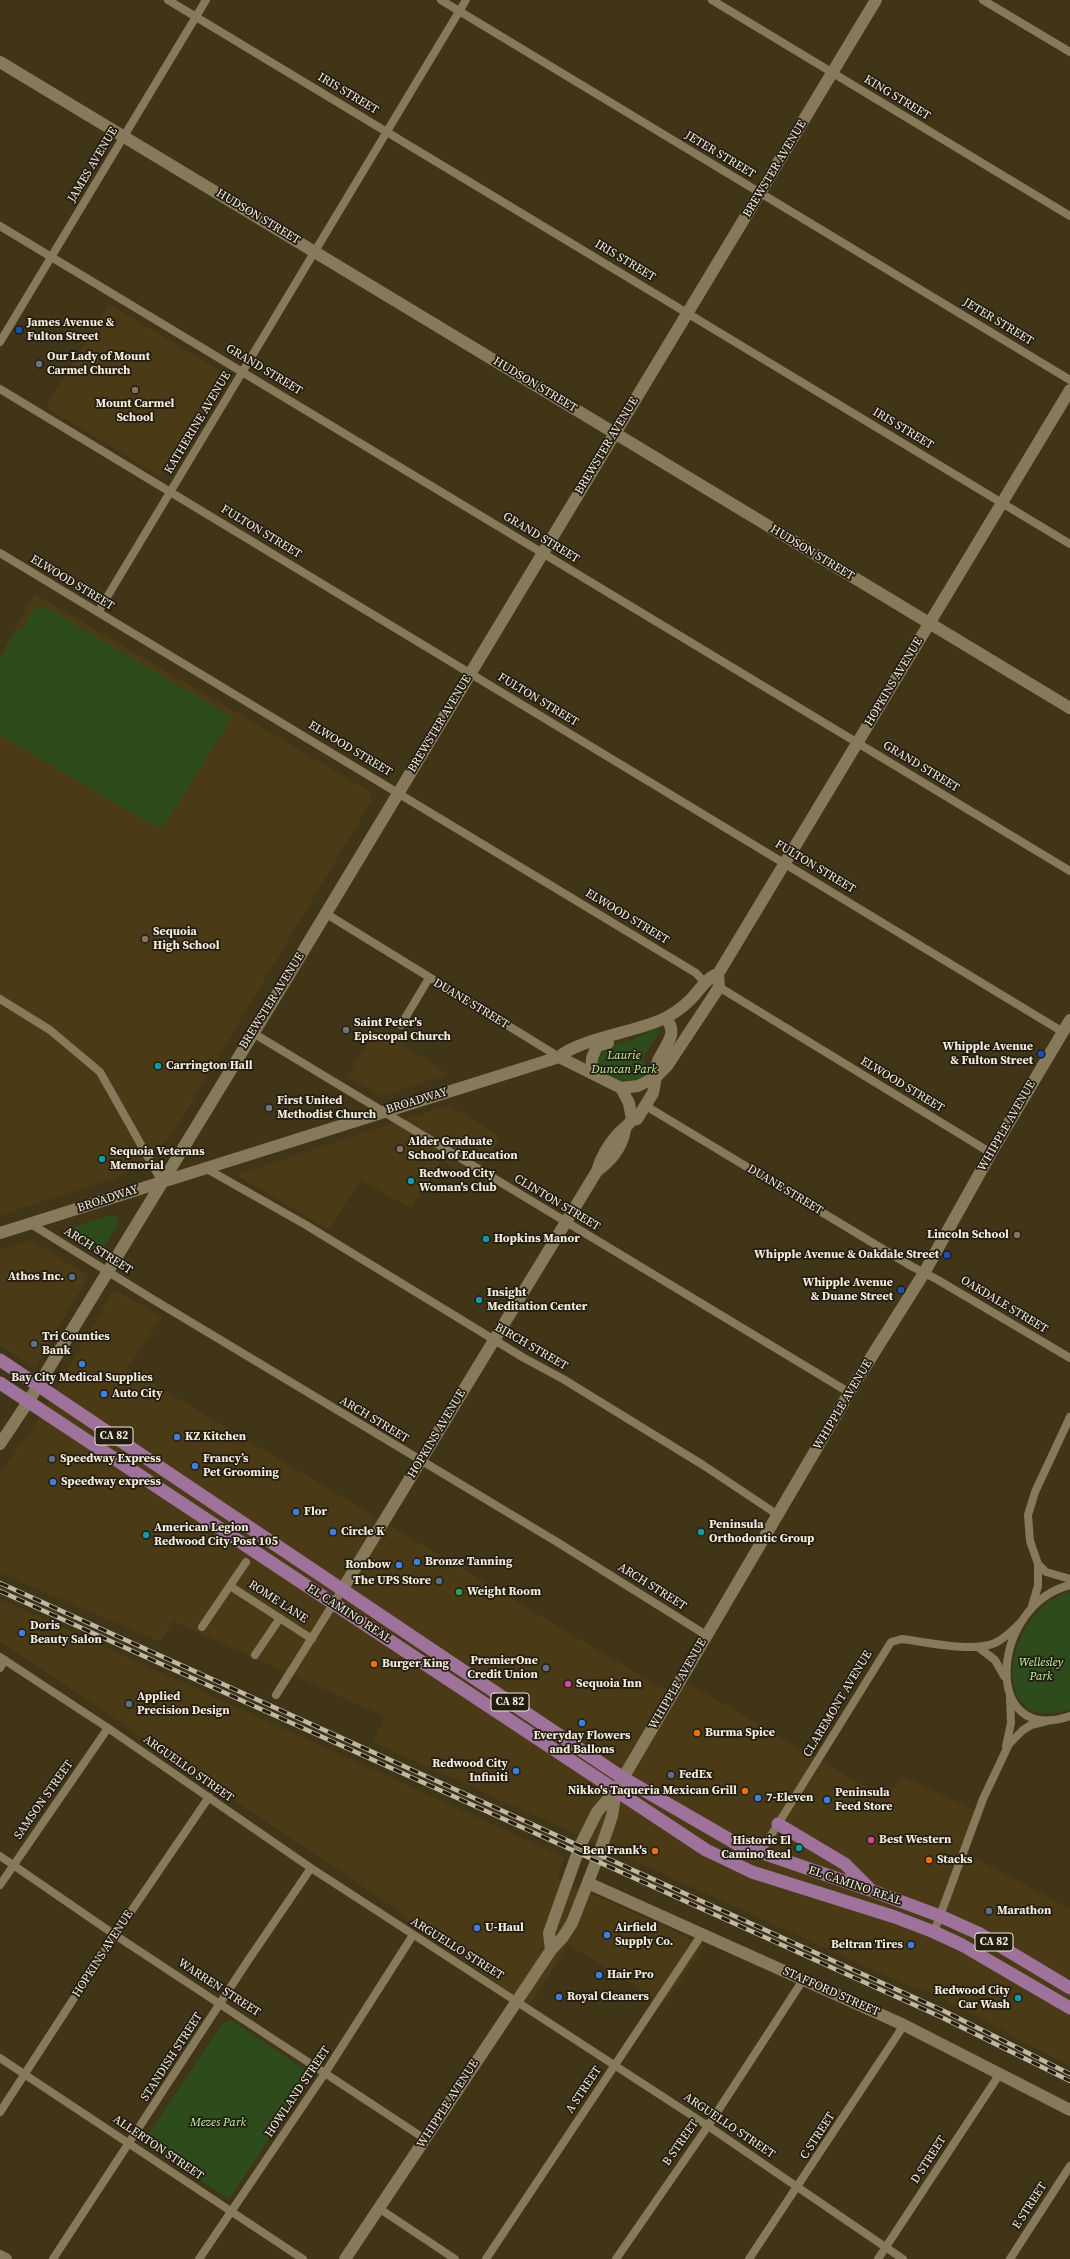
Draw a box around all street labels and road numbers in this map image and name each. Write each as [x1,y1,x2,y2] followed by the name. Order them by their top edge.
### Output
[315,70,381,118] street label: IRIS STREET
[861,73,933,123] street label: KING STREET
[740,118,810,220] street label: BREWSTER AVENUE
[65,125,121,205] street label: JAMES AVENUE
[682,128,758,182] street label: JETER STREET
[213,186,303,248] street label: HUDSON STREET
[592,237,658,285] street label: IRIS STREET
[960,295,1036,349] street label: JETER STREET
[223,342,305,398] street label: GRAND STREET
[490,354,580,416] street label: HUDSON STREET
[162,369,234,477] street label: KATHERINE AVENUE
[572,395,642,497] street label: BREWSTER AVENUE
[870,405,936,453] street label: IRIS STREET
[218,502,304,562] street label: FULTON STREET
[500,510,582,566] street label: GRAND STREET
[767,522,857,584] street label: HUDSON STREET
[28,552,116,614] street label: ELWOOD STREET
[862,635,926,729] street label: HOPKINS AVENUE
[495,670,581,730] street label: FULTON STREET
[405,673,475,775] street label: BREWSTER AVENUE
[306,718,394,780] street label: ELWOOD STREET
[880,739,962,795] street label: GRAND STREET
[772,837,858,897] street label: FULTON STREET
[583,886,671,948] street label: ELWOOD STREET
[237,950,307,1052] street label: BREWSTER AVENUE
[431,976,511,1032] street label: DUANE STREET
[858,1054,946,1116] street label: ELWOOD STREET
[975,1078,1039,1174] street label: WHIPPLE AVENUE
[385,1085,449,1117] street label: BROADWAY
[745,1162,825,1218] street label: DUANE STREET
[511,1172,603,1234] street label: CLINTON STREET
[76,1182,140,1216] street label: BROADWAY
[61,1224,135,1278] street label: ARCH STREET
[958,1273,1050,1337] street label: OAKDALE STREET
[492,1320,570,1374] street label: BIRCH STREET
[810,1357,876,1453] street label: WHIPPLE AVENUE
[405,1387,469,1481] street label: HOPKINS AVENUE
[337,1394,411,1446] street label: ARCH STREET
[95,1427,133,1445] road number: CA 82
[615,1560,689,1614] street label: ARCH STREET
[246,1578,310,1626] street label: ROME LANE
[304,1581,394,1647] street label: EL CAMINO REAL
[646,1636,710,1732] street label: WHIPPLE AVENUE
[801,1648,875,1760] street label: CLAREMONT AVENUE
[491,1693,529,1711] road number: CA 82
[140,1732,236,1806] street label: ARGUELLO STREET
[11,1758,77,1842] street label: SAMSON STREET
[806,1863,904,1909] street label: EL CAMINO REAL
[70,1908,136,2000] street label: HOPKINS AVENUE
[408,1915,506,1983] street label: ARGUELLO STREET
[975,1933,1013,1951] road number: CA 82
[175,1956,263,2020] street label: WARREN STREET
[781,1964,881,2020] street label: STAFFORD STREET
[138,2010,206,2104] street label: STANDISH STREET
[262,2044,334,2140] street label: HOWLAND STREET
[414,2057,482,2151] street label: WHIPPLE AVENUE
[563,2064,605,2116] street label: A STREET
[681,2090,777,2162] street label: ARGUELLO STREET
[797,2110,839,2162] street label: C STREET
[110,2112,206,2184] street label: ALLERTON STREET
[660,2117,702,2169] street label: B STREET
[908,2133,950,2187] street label: D STREET
[1010,2180,1050,2232] street label: E STREET

